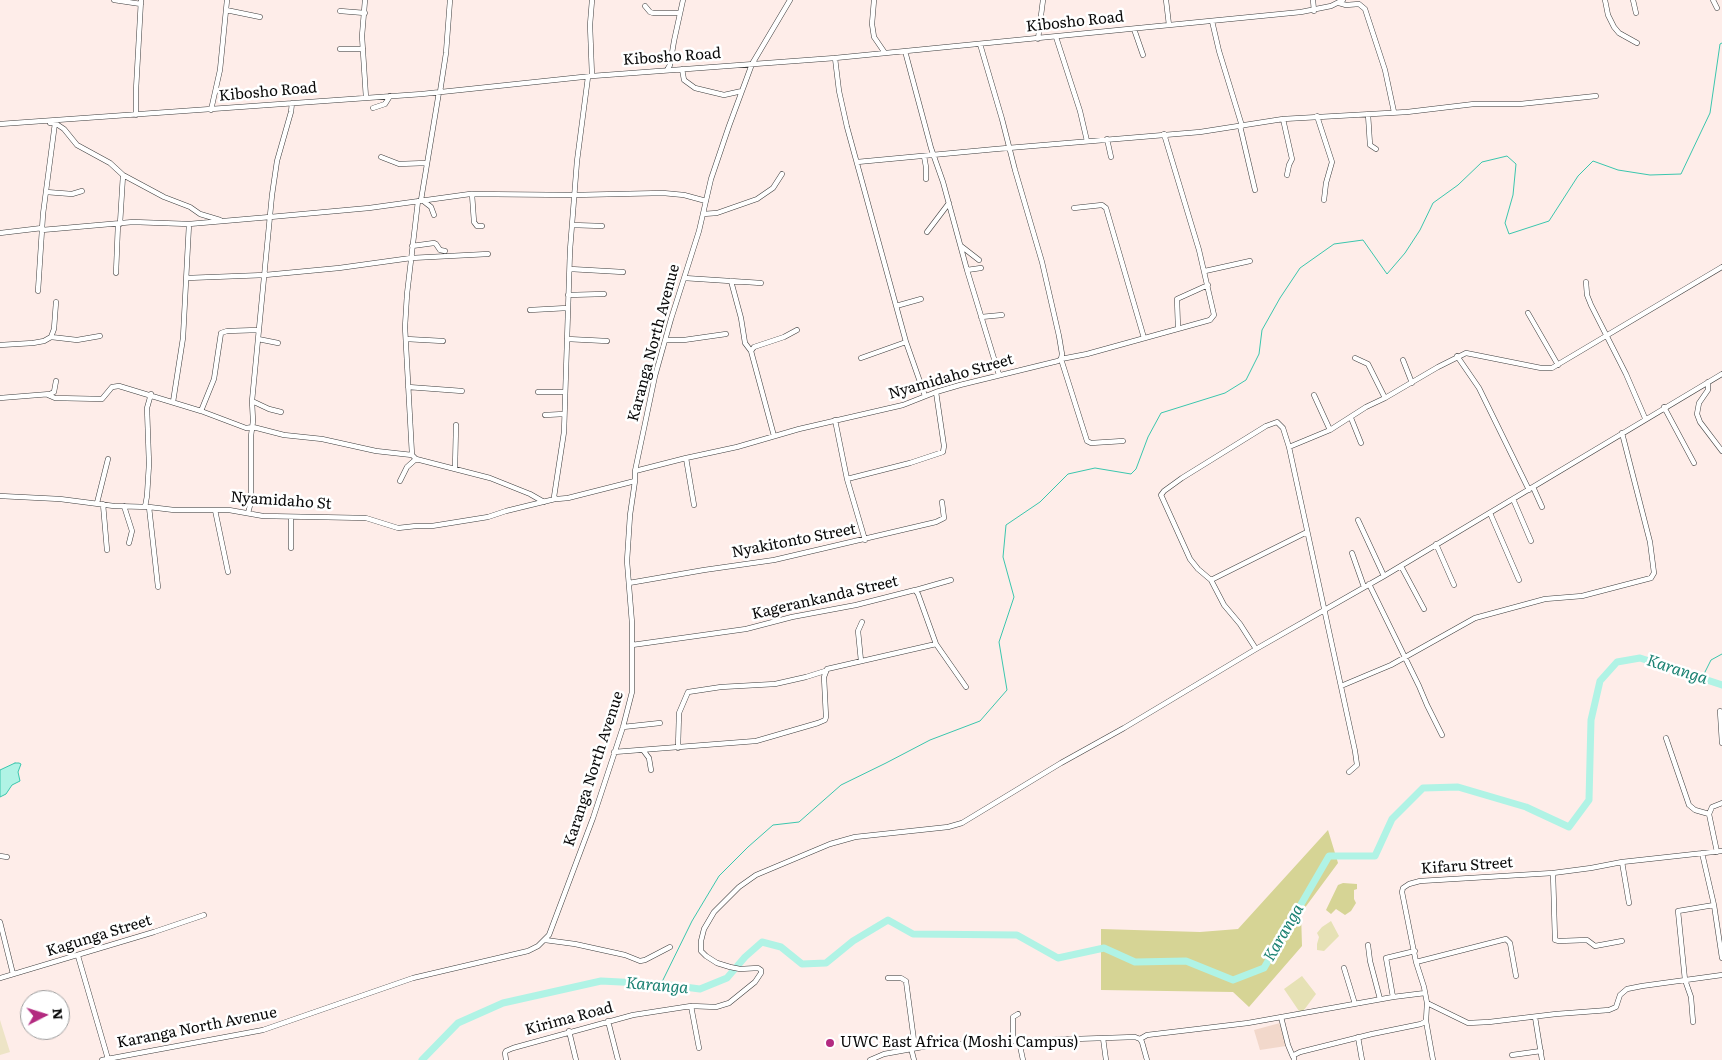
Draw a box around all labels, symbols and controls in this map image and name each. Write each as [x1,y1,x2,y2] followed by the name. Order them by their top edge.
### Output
[1025,8,1125,36] street label: Kibosho Road
[622,45,722,69] street label: Kibosho Road
[218,79,318,105] street label: Kibosho Road
[624,262,684,424] street label: Karanga North Avenue
[886,351,1016,403] street label: Nyamidaho Street
[230,488,332,514] street label: Nyamidaho St
[730,520,858,562] street label: Nyakitonto Street
[750,572,900,624] street label: Kagerankanda Street
[1644,651,1710,689] water label: Karanga
[560,689,628,849] street label: Karanga North Avenue
[1420,854,1514,878] street label: Kifaru Street
[1260,901,1308,965] water label: Karanga
[44,911,154,961] street label: Kagunga Street
[625,974,689,998] water label: Karanga
[20,990,70,1040] north arrow
[523,999,615,1039] street label: Kirima Road
[116,1004,278,1052] street label: Karanga North Avenue
[48,1007,69,1021] text: N
[840,1034,1078,1052] place label: UWC East Africa (Moshi Campus)
[824,1037,836,1049] marker: UWC East Africa (Moshi Campus)

